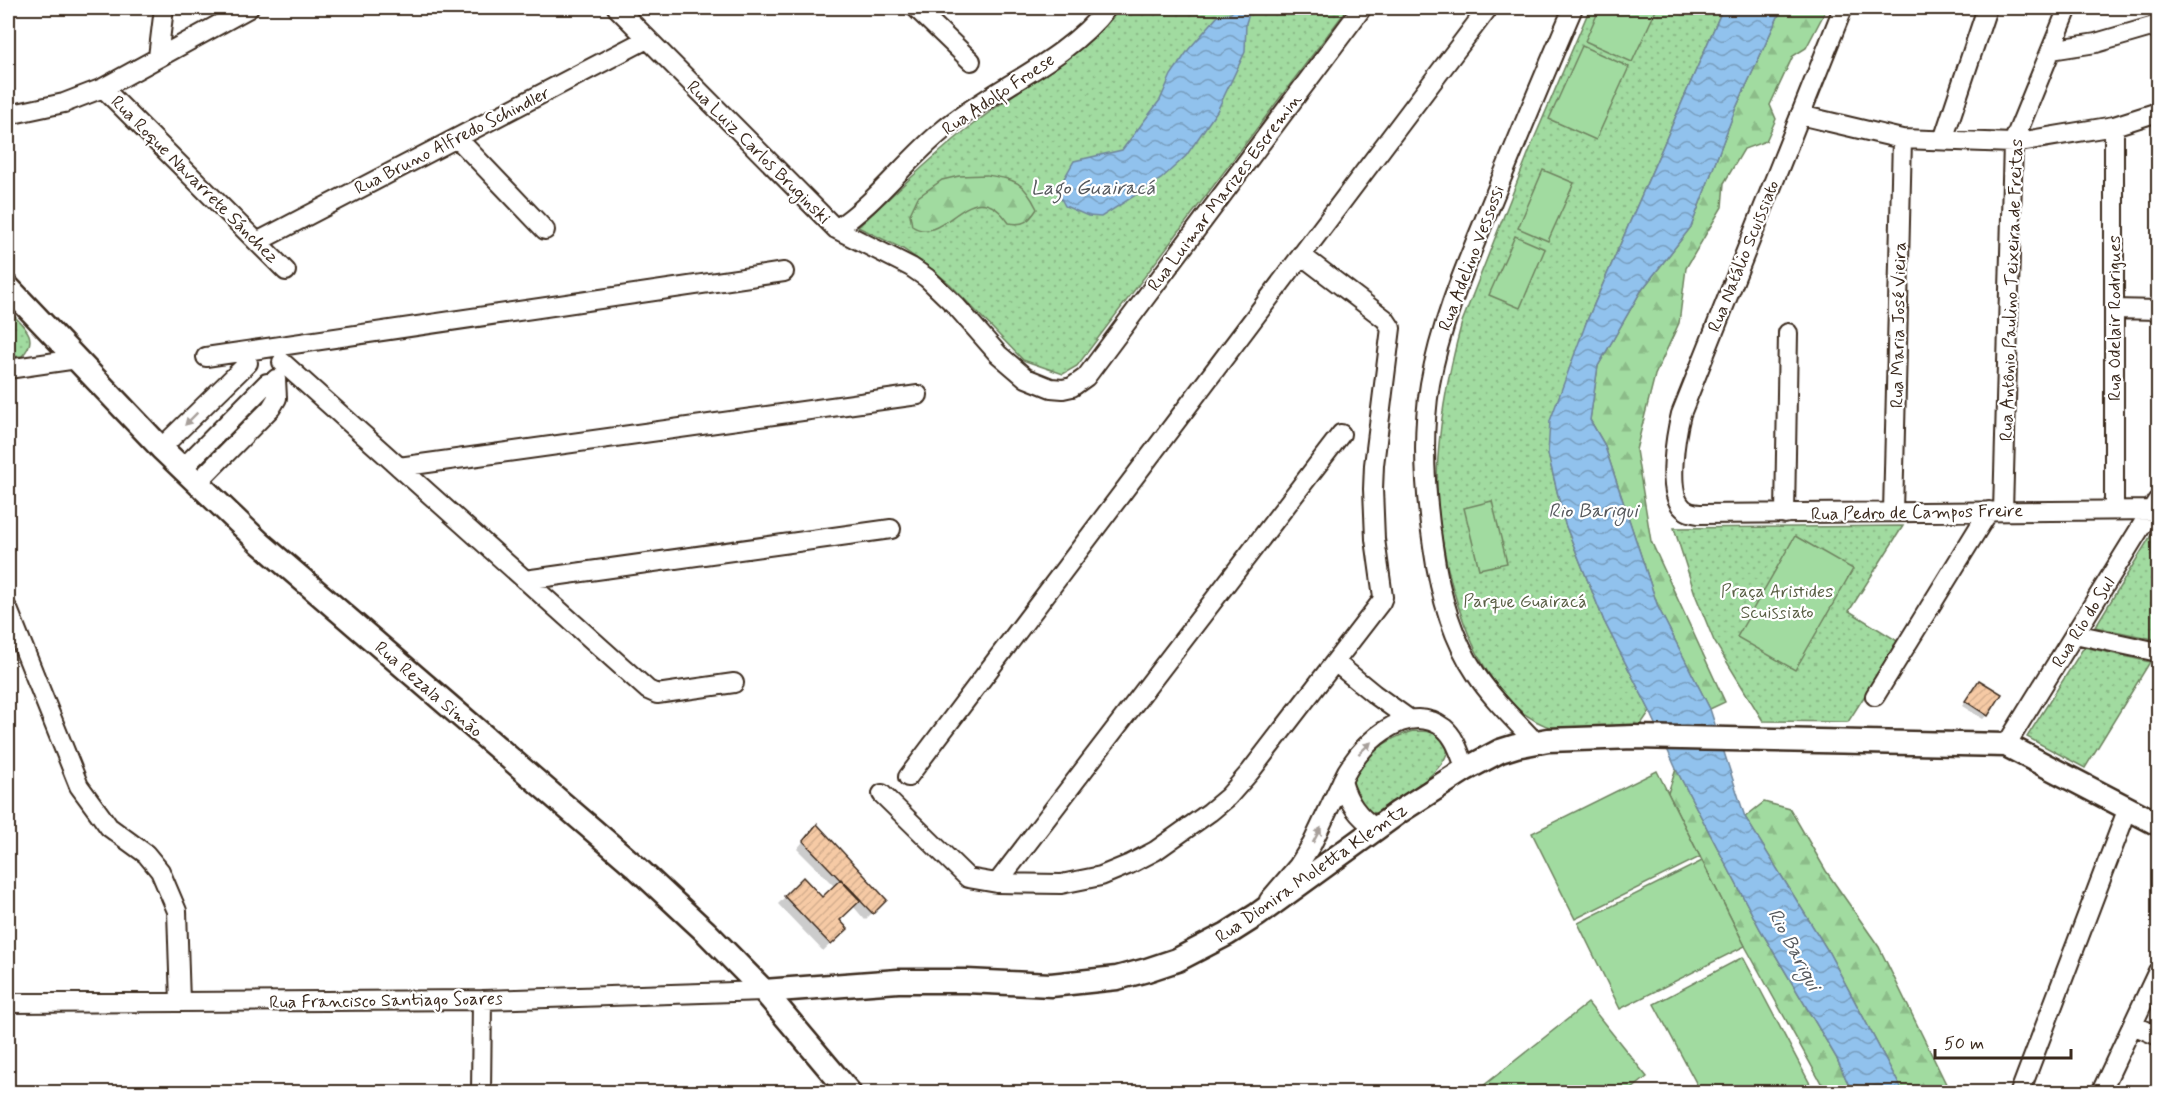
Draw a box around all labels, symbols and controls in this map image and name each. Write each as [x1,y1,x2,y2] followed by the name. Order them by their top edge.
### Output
[937,48,1061,143] street label: Rua Adolfo Froese
[680,76,835,231] street label: Rua Luiz Carlos Bruginski
[351,81,555,201] street label: Rua Bruno Alfredo Schindler
[1142,89,1307,297] street label: Rua Luimar Marizes Escremin
[105,90,284,269] street label: Rua Roque Navarrete Sánchez
[1995,138,2029,442] street label: Rua Antônio Paulino Teixeira de Freitas
[1031,175,1156,204] water label: Lago Guairacá
[1702,177,1785,336] street label: Rua Natálio Scuissiato
[1433,182,1511,335] street label: Rua Adelino Vessossi
[2103,235,2127,401] street label: Rua Odelair Rodrigues
[1886,242,1912,408] street label: Rua Maria José Vieira
[184,412,198,426] one-way arrow
[1548,498,1640,527] water label: Rio Barigui
[1811,499,2023,527] street label: Rua Pedro de Campos Freire
[2046,573,2121,672] street label: Rua Rio do Sul
[1721,580,1833,625] park label: Praça Aristides Scuissiato
[1463,590,1587,614] park label: Parque Guairacá
[369,636,487,743] street label: Rua Rezala Simão
[1358,742,1372,756] one-way arrow
[1211,798,1413,949] street label: Rua Dionira Moletta Klemtz
[1312,826,1322,843] one-way arrow
[1759,904,1828,999] water label: Rio Barigui
[269,987,503,1015] street label: Rua Francisco Santiago Soares
[1935,1022,2072,1060] scale bar
[1944,1032,1984,1056] text: 50 m

